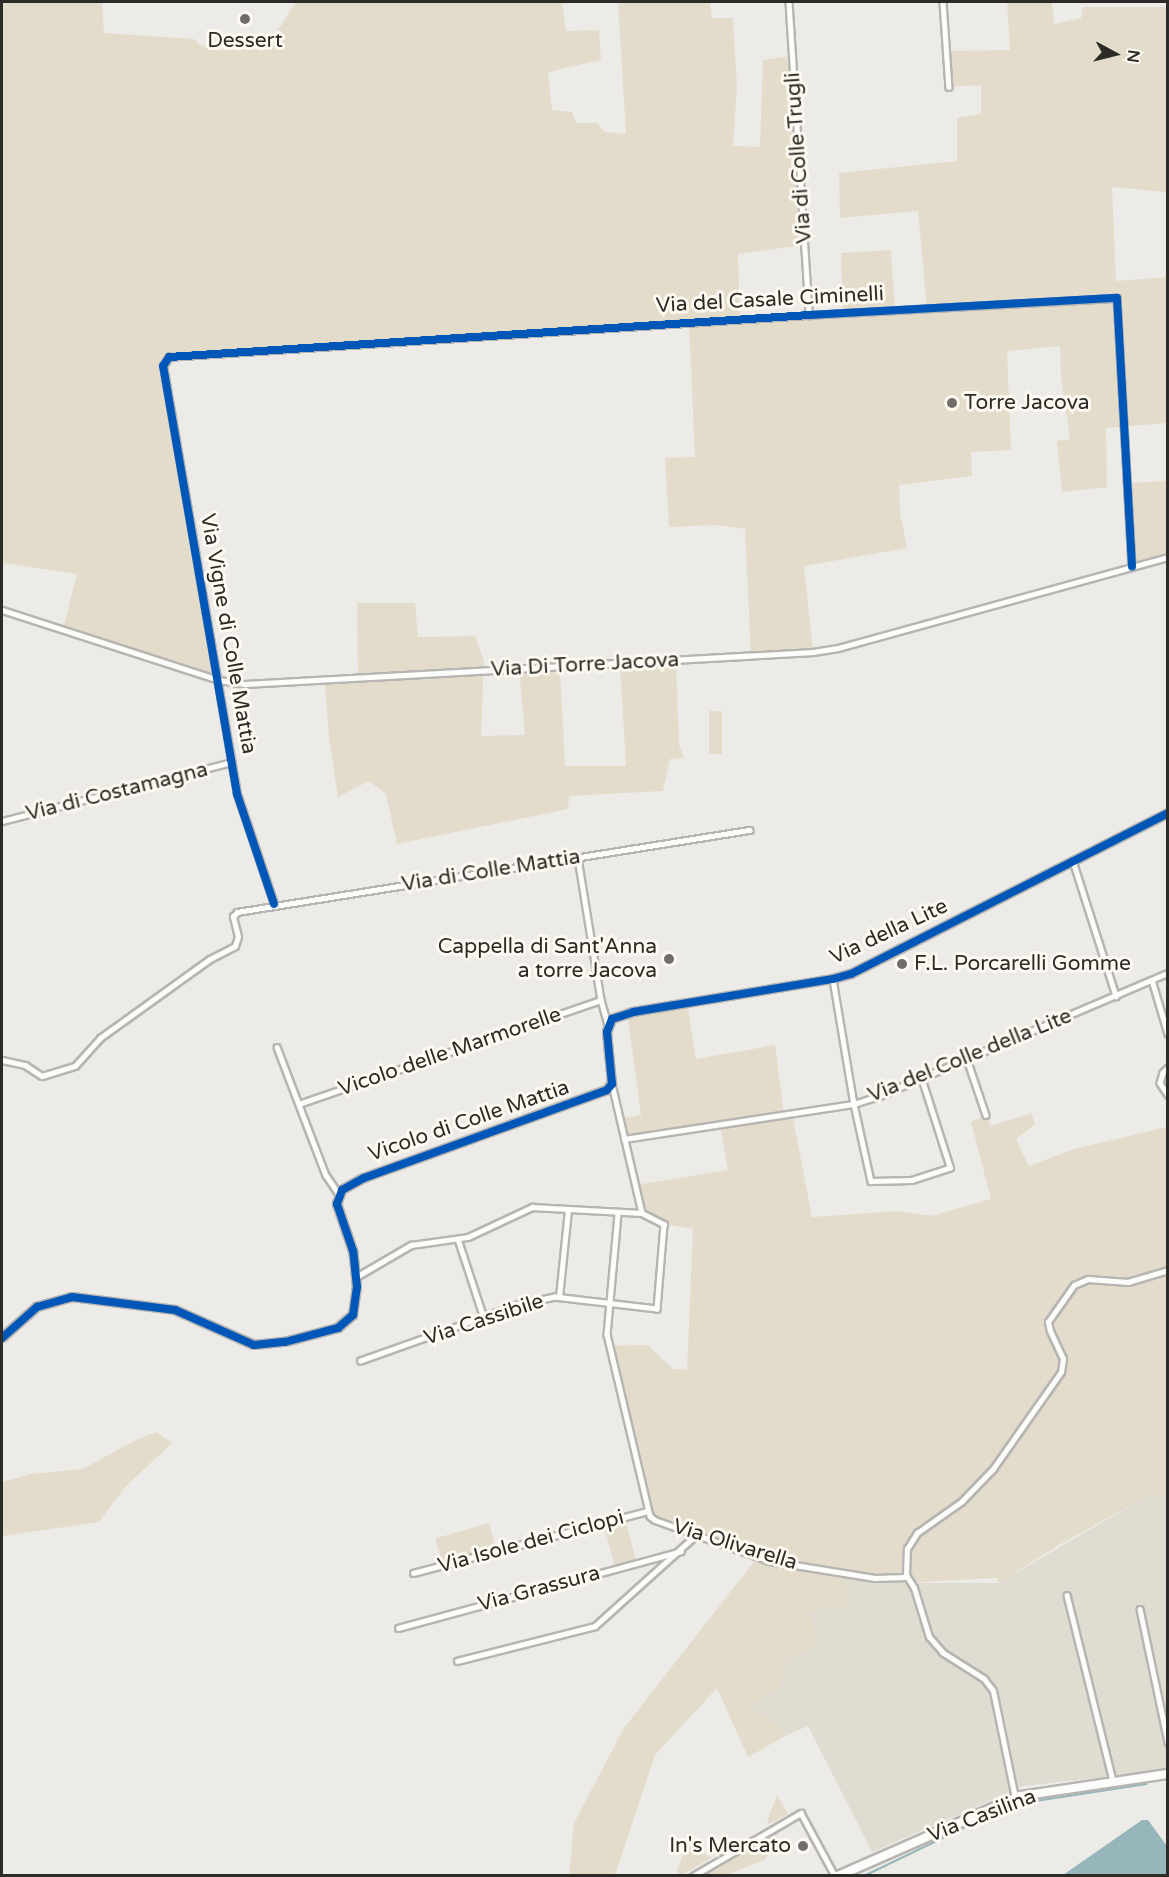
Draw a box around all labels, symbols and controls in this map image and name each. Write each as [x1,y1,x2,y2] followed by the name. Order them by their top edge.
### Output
[238,12,252,26] marker: Dessert
[1085,24,1145,84] north arrow
[207,28,283,54] place label: Dessert
[1122,49,1144,64] text: N
[780,71,818,245] street label: Via di Colle Trugli
[655,281,885,319] street label: Via del Casale Ciminelli
[964,390,1089,416] place label: Torre Jacova
[945,396,959,410] marker: Torre Jacova
[194,512,262,756] street label: Via Vigne di Colle Mattia
[490,647,680,683] street label: Via Di Torre Jacova
[23,757,211,827] street label: Via di Costamagna
[400,844,582,898] street label: Via di Colle Mattia
[826,894,952,970] street label: Via della Lite
[438,934,657,984] place label: Cappella di Sant'Anna a torre Jacova
[914,951,1131,977] place label: F.L. Porcarelli Gomme
[662,952,676,966] marker: Cappella di Sant'Anna a torre Jacova
[895,957,909,971] marker: F.L. Porcarelli Gomme
[335,1002,565,1102] street label: Vicolo delle Marmorelle
[864,1004,1076,1108] street label: Via del Colle della Lite
[365,1075,573,1167] street label: Vicolo di Colle Mattia
[421,1289,547,1351] street label: Via Cassibile
[435,1505,627,1579] street label: Via Isole dei Ciclopi
[670,1514,800,1576] street label: Via Olivarella
[475,1561,603,1617] street label: Via Grassura
[924,1784,1040,1848] street label: Via Casilina
[669,1833,791,1859] place label: In's Mercato
[796,1839,810,1853] marker: In's Mercato

